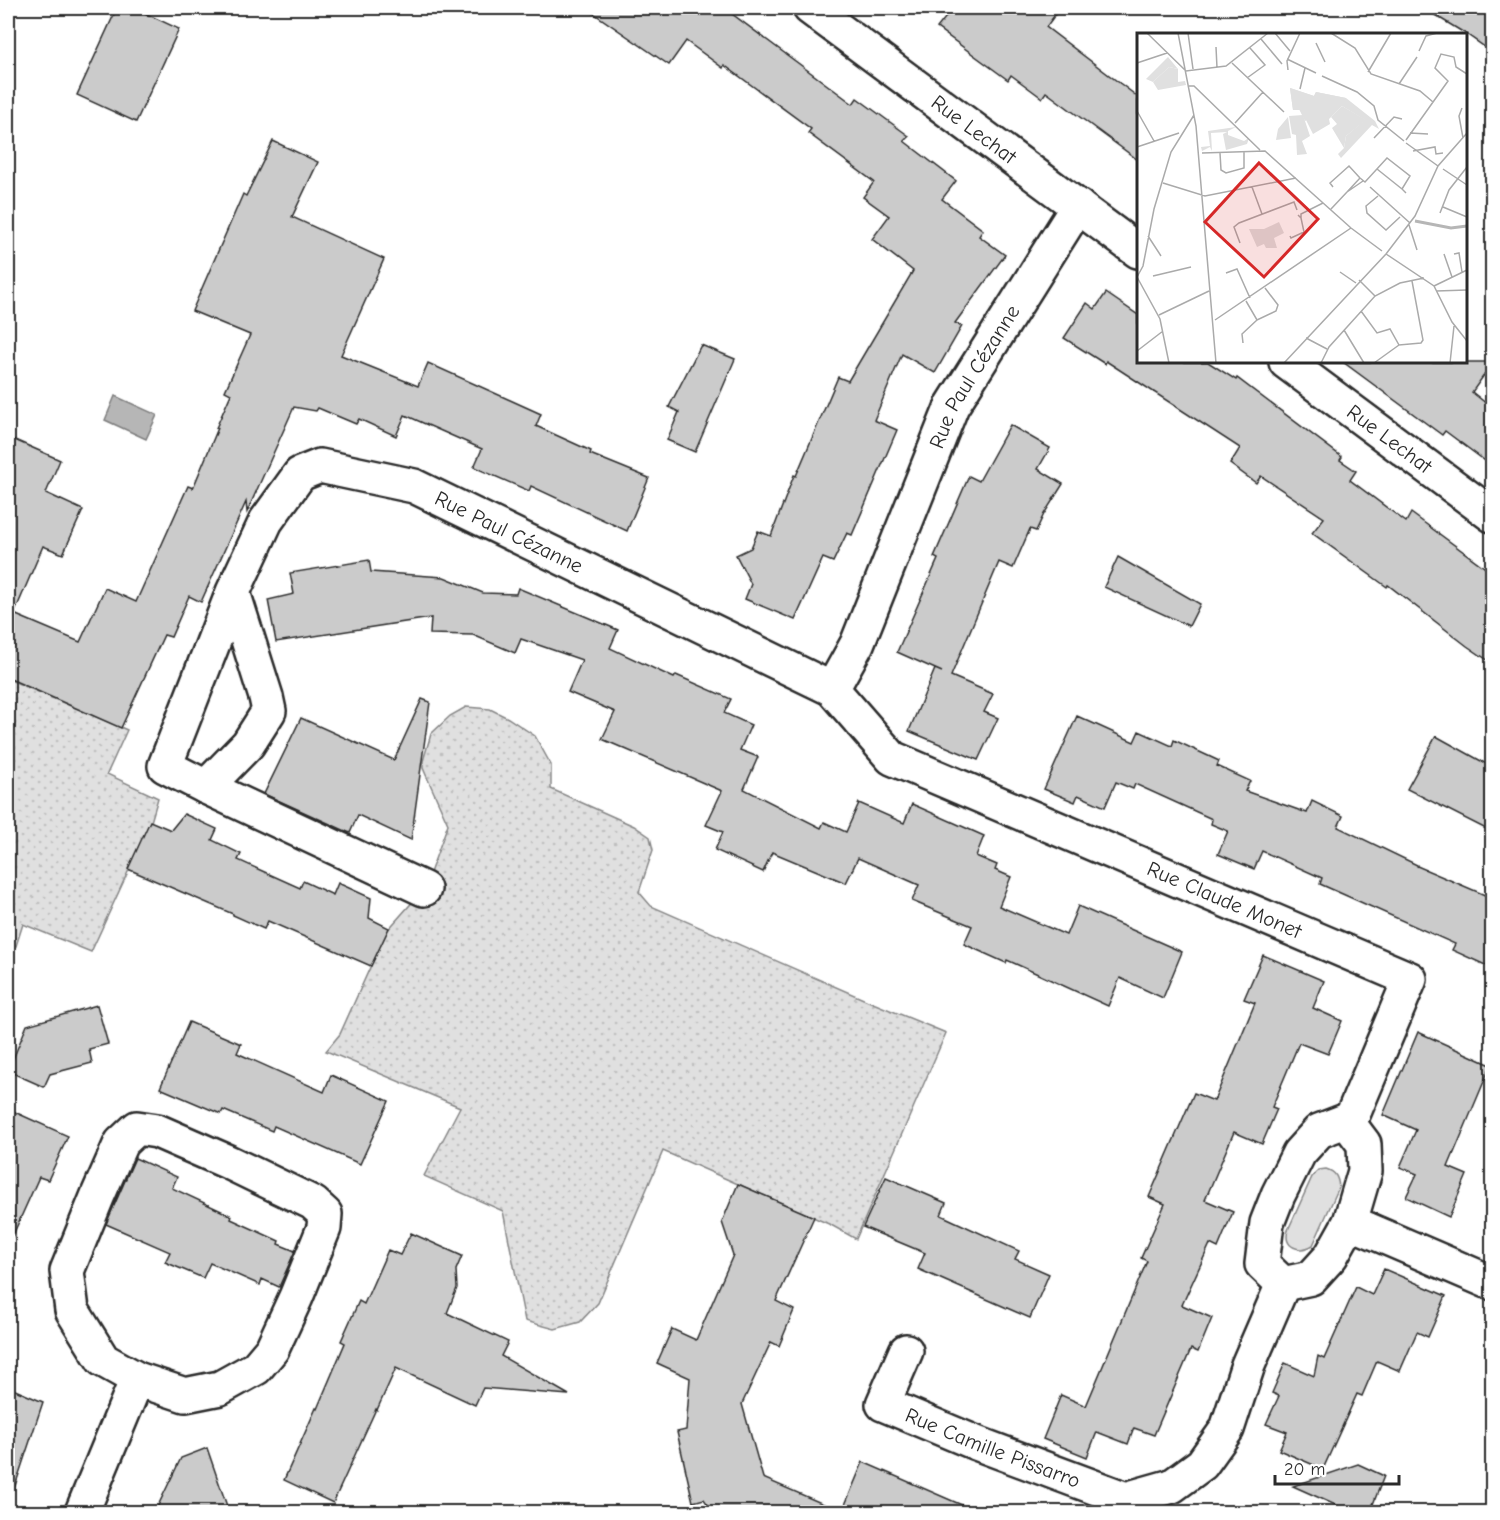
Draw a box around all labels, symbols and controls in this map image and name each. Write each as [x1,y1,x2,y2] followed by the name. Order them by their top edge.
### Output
[1137,33,1467,363] inset map
[927,90,1022,169] street label: Rue Lechat
[924,301,1025,452] street label: Rue Paul Cézanne
[1342,400,1438,479] street label: Rue Lechat
[431,486,587,578] street label: Rue Paul Cézanne
[1144,856,1306,944] street label: Rue Claude Monet
[902,1403,1083,1493] street label: Rue Camille Pissarro
[1275,1448,1400,1486] scale bar
[1284,1459,1325,1480] text: 20 m

